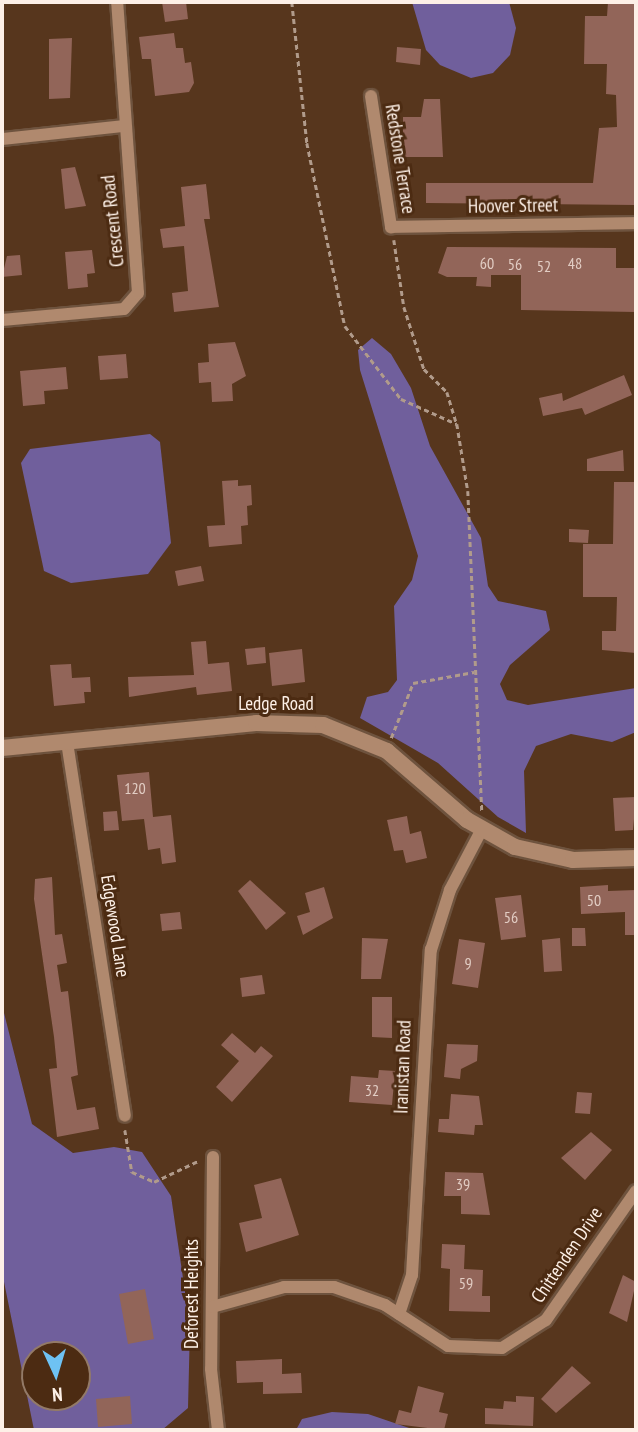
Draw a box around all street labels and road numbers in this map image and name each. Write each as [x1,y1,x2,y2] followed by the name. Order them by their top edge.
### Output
[380,102,420,216] street label: Redstone Terrace
[97,174,129,268] street label: Crescent Road
[468,194,558,218] street label: Hoover Street
[238,693,314,715] street label: Ledge Road
[96,873,134,979] street label: Edgewood Lane
[390,1020,416,1114] street label: Iranistan Road
[527,1203,607,1307] street label: Chittenden Drive
[181,1239,203,1349] street label: Deforest Heights

